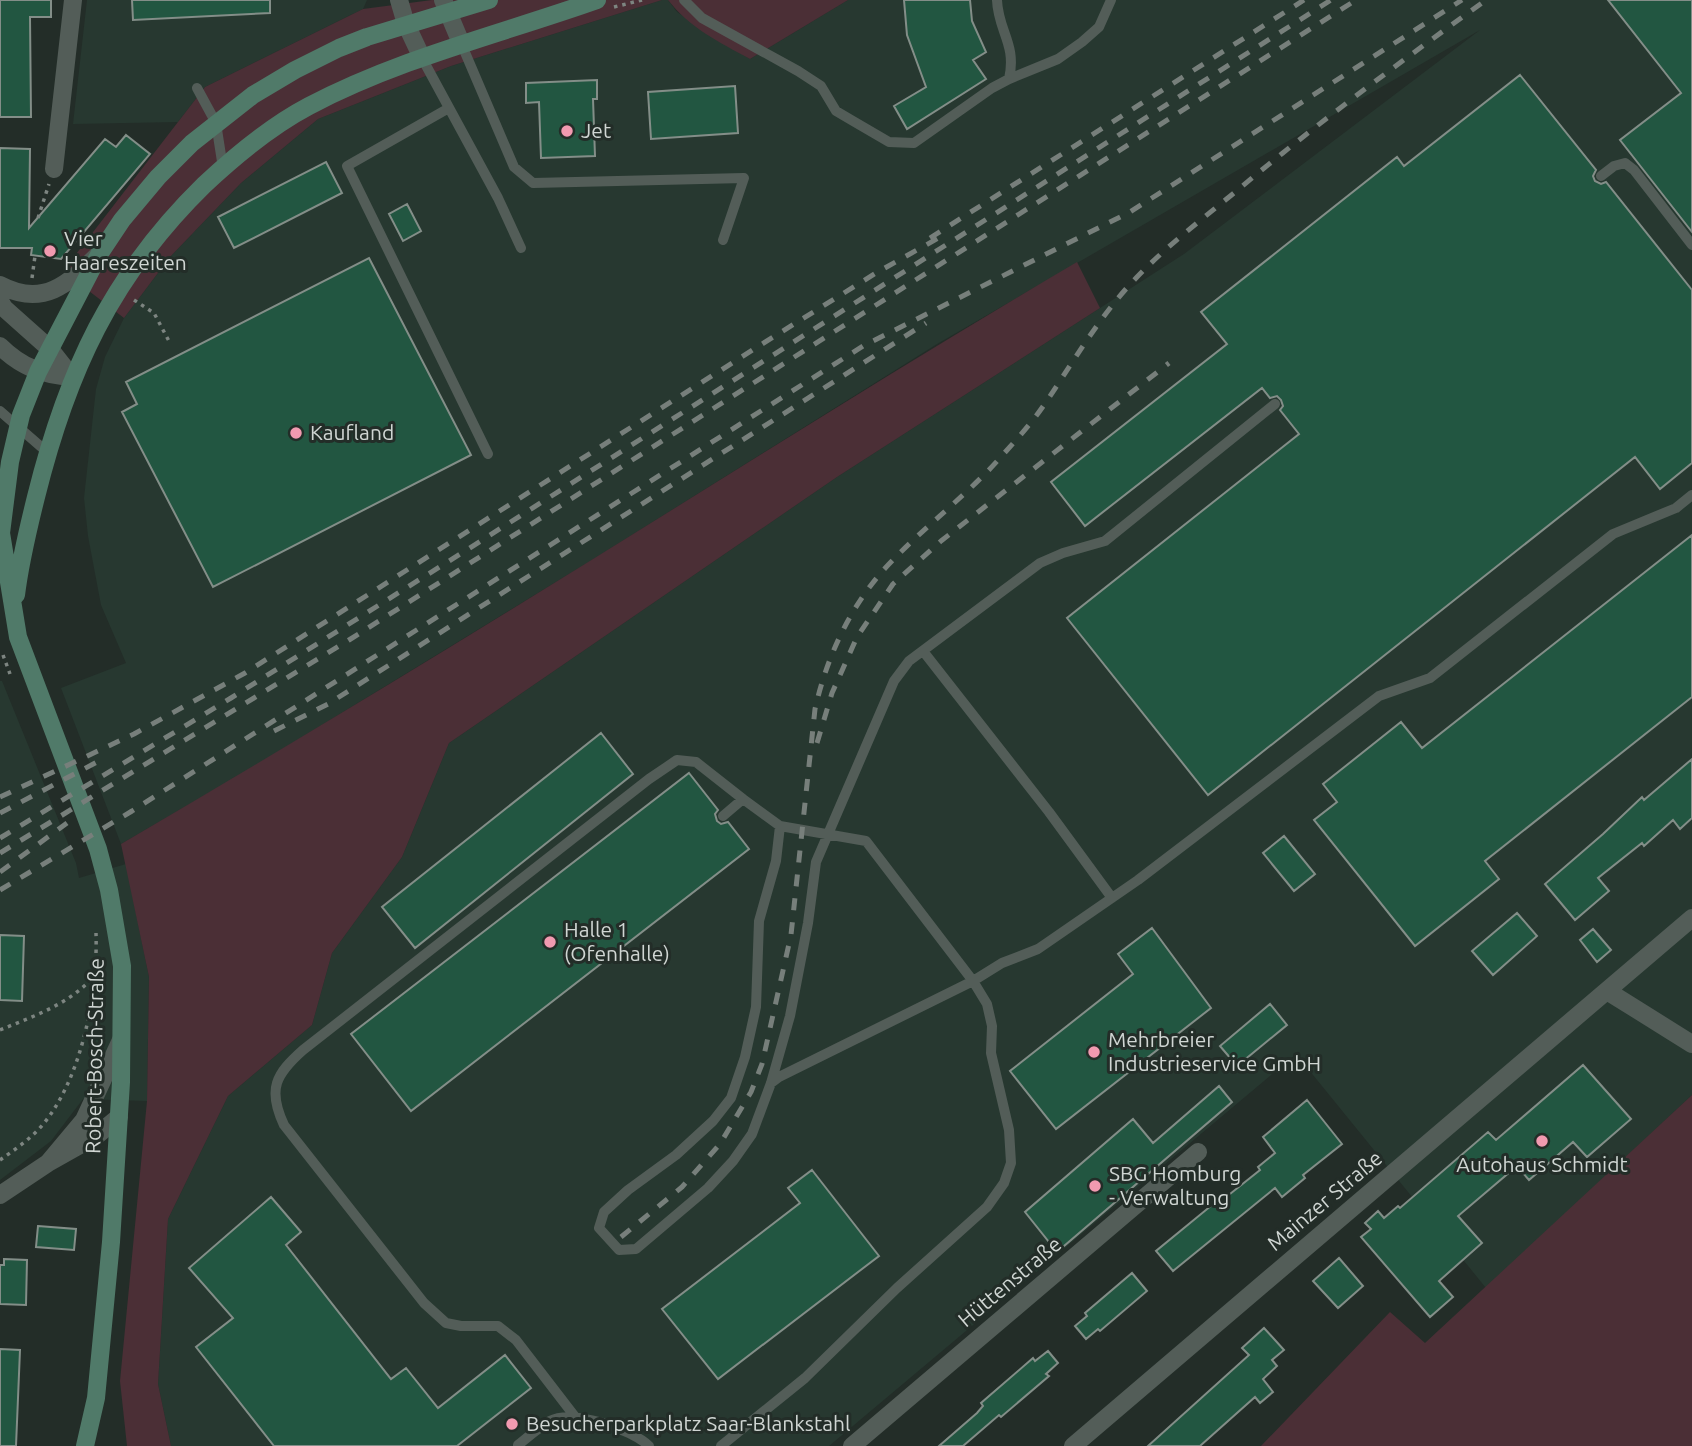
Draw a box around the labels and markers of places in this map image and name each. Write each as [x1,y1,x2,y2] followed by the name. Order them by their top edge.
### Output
[581,118,611,142] place label: Jet
[559,123,575,139] marker: Jet
[64,226,187,274] place label: Vier Haareszeiten
[42,243,58,259] marker: Vier Haareszeiten
[310,420,394,444] place label: Kaufland
[288,425,304,441] marker: Kaufland
[564,917,670,965] place label: Halle 1 (Ofenhalle)
[542,934,558,950] marker: Halle 1 (Ofenhalle)
[1108,1027,1321,1075] place label: Mehrbreier Industrieservice GmbH
[1086,1044,1102,1060] marker: Mehrbreier Industrieservice GmbH
[1534,1133,1550,1149] marker: Autohaus Schmidt
[1456,1152,1628,1176] place label: Autohaus Schmidt
[1109,1161,1241,1209] place label: SBG Homburg - Verwaltung
[1087,1178,1103,1194] marker: SBG Homburg - Verwaltung
[526,1411,850,1435] place label: Besucherparkplatz Saar-Blankstahl
[504,1416,520,1432] marker: Besucherparkplatz Saar-Blankstahl

